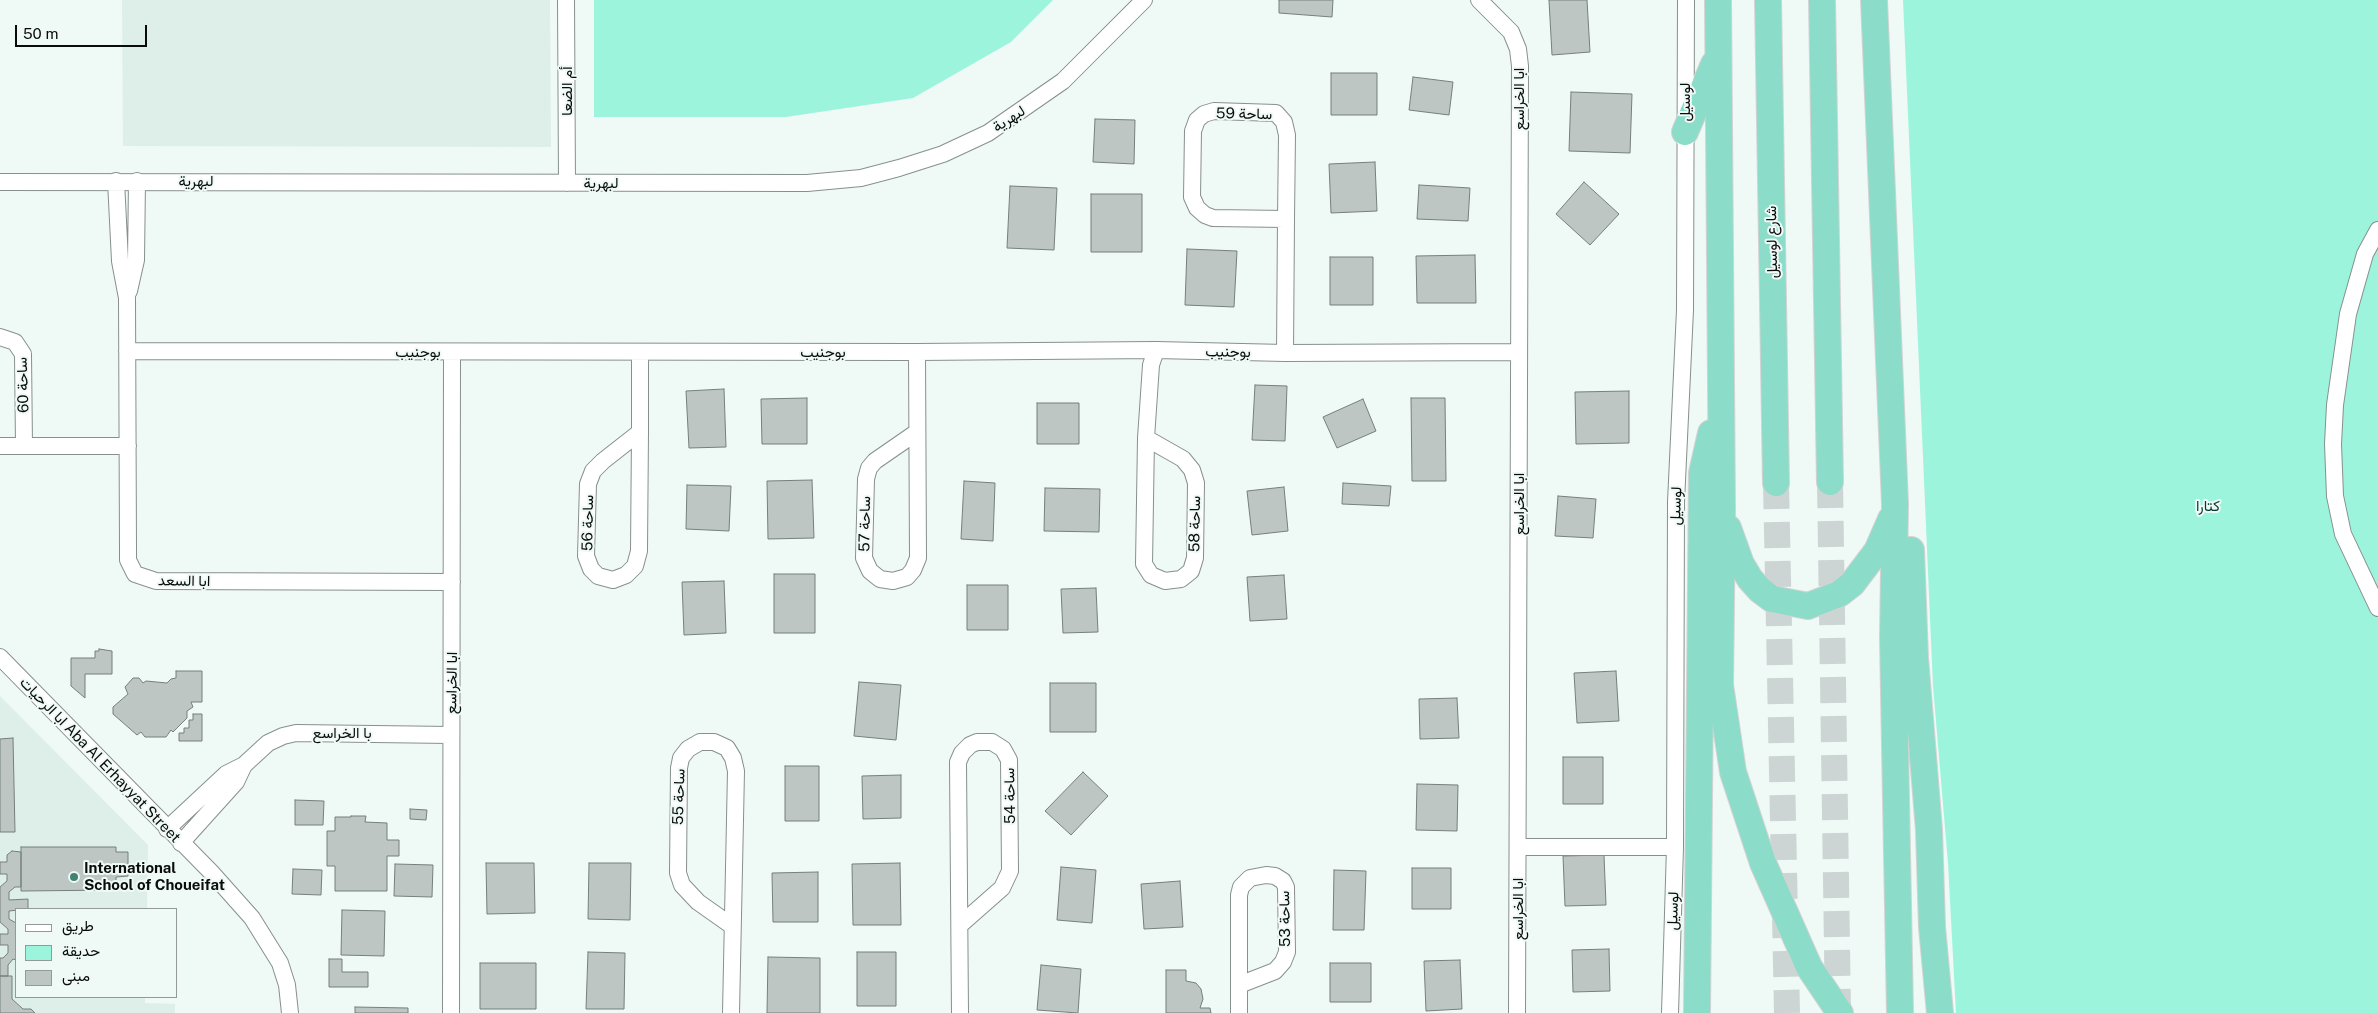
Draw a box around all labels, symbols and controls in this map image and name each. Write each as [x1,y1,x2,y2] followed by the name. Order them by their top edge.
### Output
[18,15,150,47] scale bar
[23,25,58,42] text: 50 m
[558,66,576,116] street label: أم الضعا
[1510,68,1528,130] street label: ابا الخراسع
[1676,83,1694,121] street label: لوسيل
[989,102,1029,136] street label: لبهرية
[1216,105,1272,123] street label: ساحة 59
[178,172,214,190] street label: لبهرية
[583,174,619,192] street label: لبهرية
[1762,206,1782,278] street label: شارع لوسيل
[395,343,441,361] street label: بوجنيب
[800,343,846,361] street label: بوجنيب
[1205,343,1251,361] street label: بوجنيب
[13,357,33,413] street label: ساحة 60
[1510,473,1528,535] street label: ابا الخراسع
[1666,486,1686,526] street label: لوسيل
[579,495,597,551] street label: ساحة 56
[856,496,874,552] street label: ساحة 57
[1186,496,1204,552] street label: ساحة 58
[2196,497,2220,515] park label: كتارا
[158,572,210,590] street label: ابا السعد
[442,652,462,714] street label: ابا الخراسع
[16,673,184,847] street label: ابا الرحيات Aba Al Erhayyat Street
[312,724,372,742] street label: با الخراسع
[669,768,689,826] street label: ساحة 55
[1001,768,1019,824] street label: ساحة 54
[84,859,225,894] place label: International School of Choueifat
[68,871,80,883] marker: International School of Choueifat
[1509,878,1527,940] street label: ابا الخراسع
[1276,891,1294,947] street label: ساحة 53
[1663,891,1683,931] street label: لوسيل
[15,908,178,998] legend
[62,917,94,934] text: طريق
[62,942,100,959] text: حديقة
[62,967,90,984] text: مبنى

